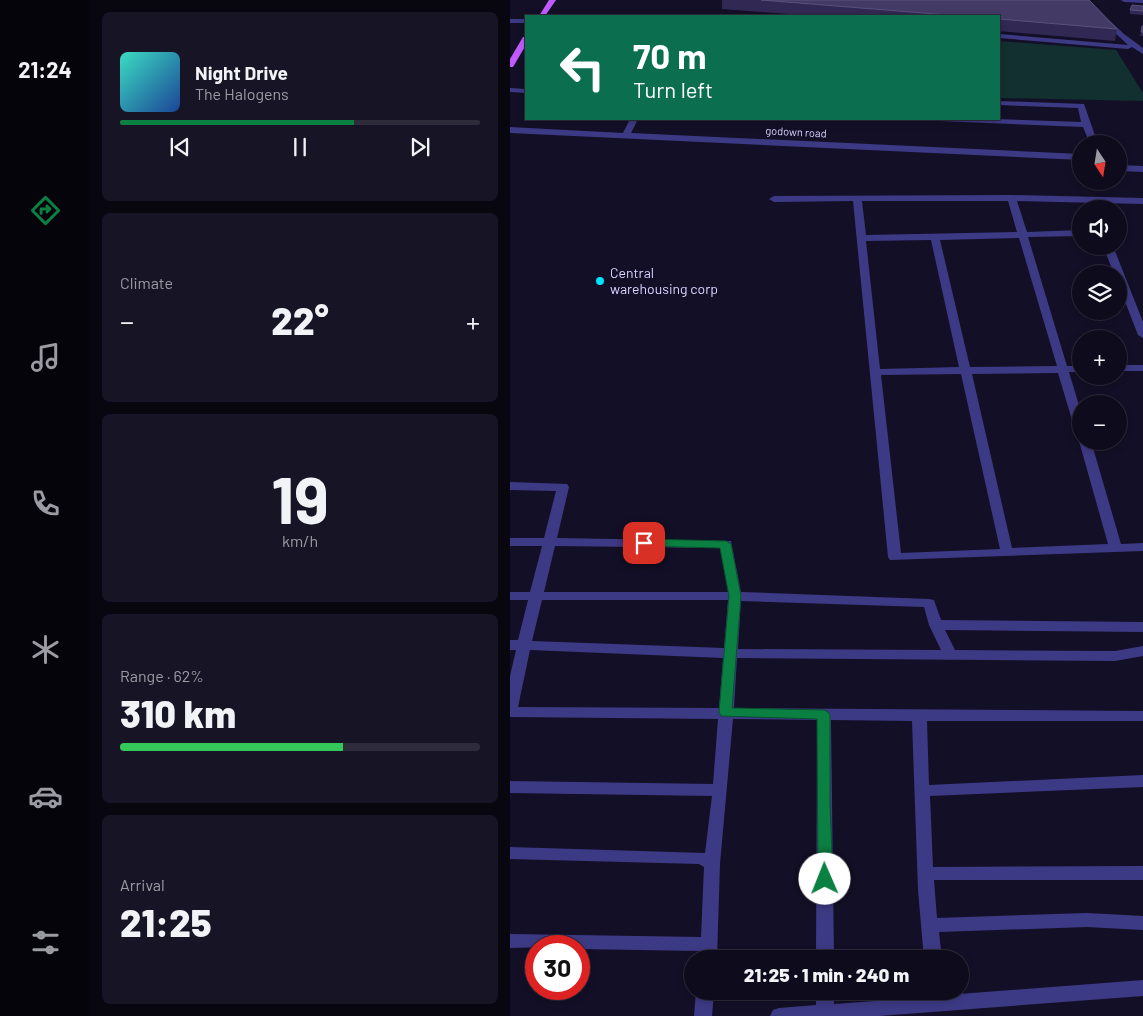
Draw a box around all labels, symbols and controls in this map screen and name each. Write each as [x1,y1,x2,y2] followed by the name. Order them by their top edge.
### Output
[633,34,707,76] text: 70 m
[550,35,615,100] icon: left
[18,56,72,82] text: 21:24
[195,61,288,84] text: Night Drive
[633,76,713,102] text: Turn left
[195,84,289,103] text: The Halogens
[765,123,827,140] street label: godown road
[166,133,194,161] icon: previous
[286,133,314,161] icon: pause
[406,133,434,161] icon: next
[1072,135,1128,190] north arrow
[1072,135,1127,450] map controls
[28,193,63,228] icon: directions
[1072,200,1127,255] button: sound
[610,264,718,297] place label: Central warehousing corp
[1072,265,1127,320] button: layers
[120,273,173,292] text: Climate
[594,275,606,287] marker: Central warehousing corp
[271,297,329,343] text: 22°
[120,304,134,338] text: −
[466,304,480,338] text: +
[1072,330,1127,385] button: +
[28,340,63,375] icon: music
[1072,395,1127,450] button: −
[271,459,329,537] text: 19
[28,486,63,521] icon: phone
[623,522,665,564] pin
[630,529,658,557] icon: arrive
[282,531,318,550] text: km/h
[28,632,63,667] icon: climate
[120,666,204,685] text: Range · 62%
[120,690,236,736] text: 310 km
[28,779,63,814] icon: car
[798,852,850,904] position arrow
[120,875,165,894] text: Arrival
[120,899,212,945] text: 21:25
[28,925,63,960] icon: filters
[525,935,590,1000] speed limit sign: 30
[744,963,909,986] text: 21:25 · 1 min · 240 m

